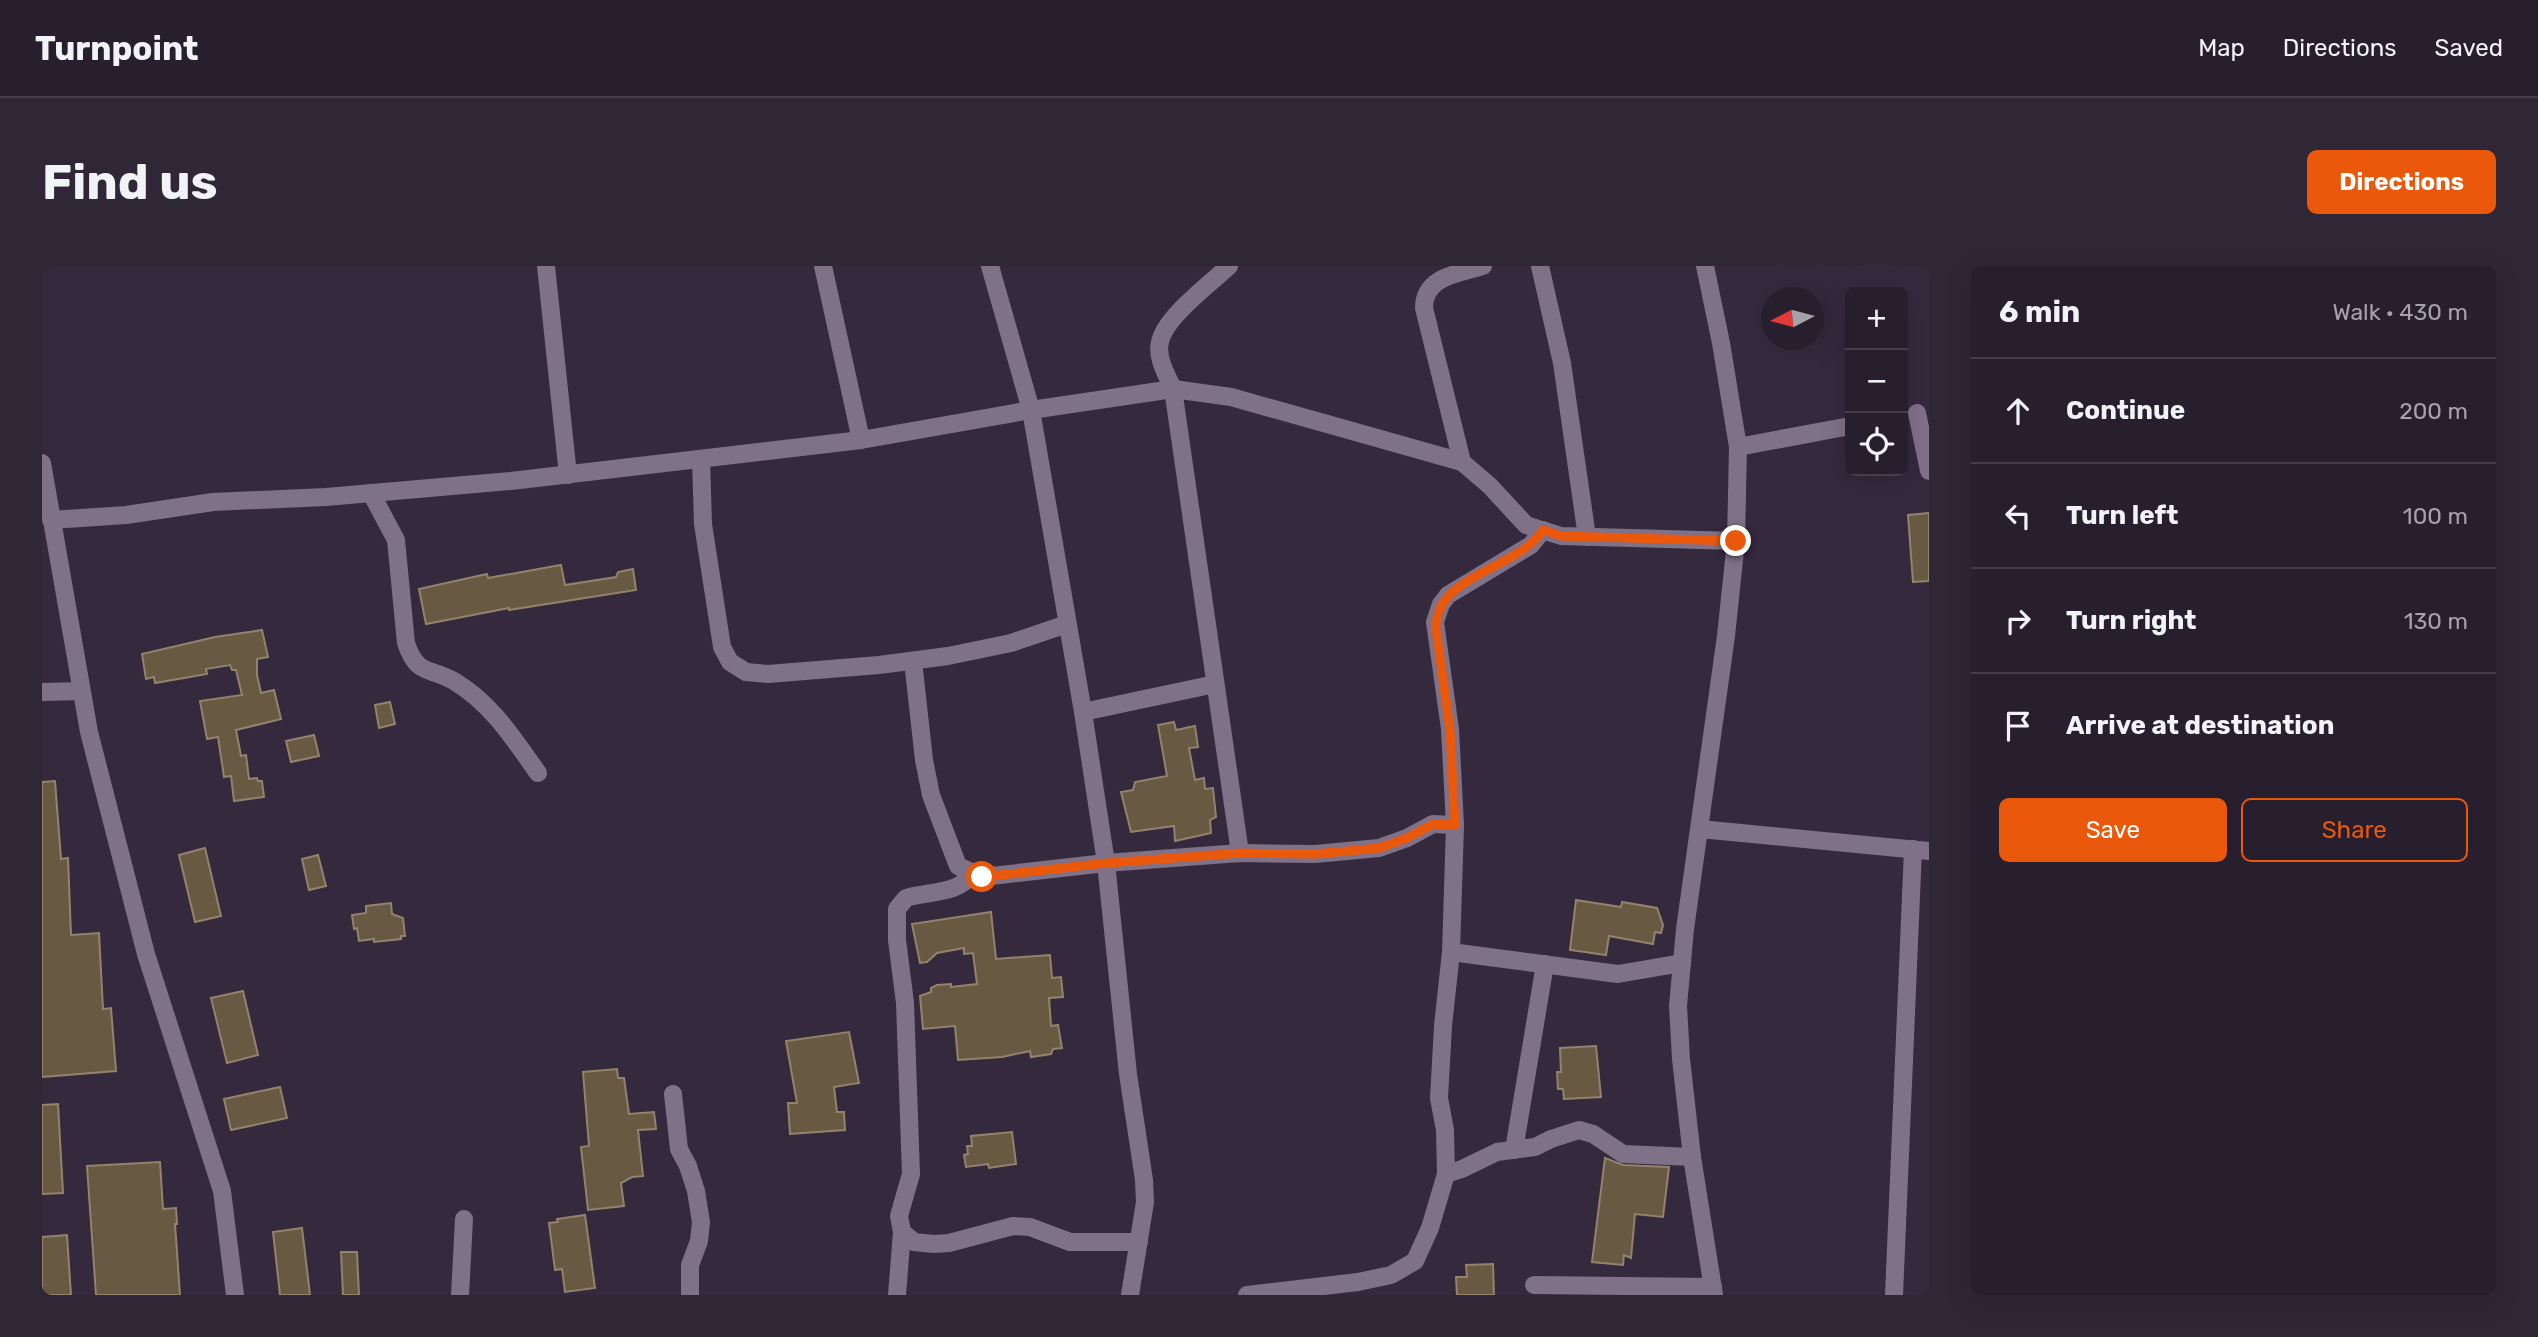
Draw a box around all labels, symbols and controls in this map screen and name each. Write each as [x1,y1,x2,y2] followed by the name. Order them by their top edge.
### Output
[35,29,198,68] text: Turnpoint
[2198,34,2245,62] text: Map
[2283,34,2396,62] text: Directions
[2434,34,2503,62] text: Saved
[2307,150,2496,214] button: Directions
[42,153,218,211] text: Find us
[1761,287,1824,350] north arrow
[1845,287,1908,476] map controls
[1845,287,1908,350] button: +
[1999,294,2080,330] text: 6 min
[2333,298,2468,326] text: Walk · 430 m
[1845,350,1908,413] button: −
[1999,392,2037,430] icon: ahead
[2066,395,2185,426] text: Continue
[2399,397,2468,425] text: 200 m
[1845,413,1908,476] button: locate
[1999,497,2037,535] icon: left
[2066,500,2178,531] text: Turn left
[2403,502,2468,530] text: 100 m
[1720,525,1751,556] route end
[1999,602,2037,640] icon: right
[2066,605,2196,636] text: Turn right
[2404,607,2468,635] text: 130 m
[1999,707,2037,745] icon: arrive
[2066,710,2334,741] text: Arrive at destination
[1999,798,2227,862] button: Save
[2241,798,2468,862] button: Share
[966,861,997,892] route start

